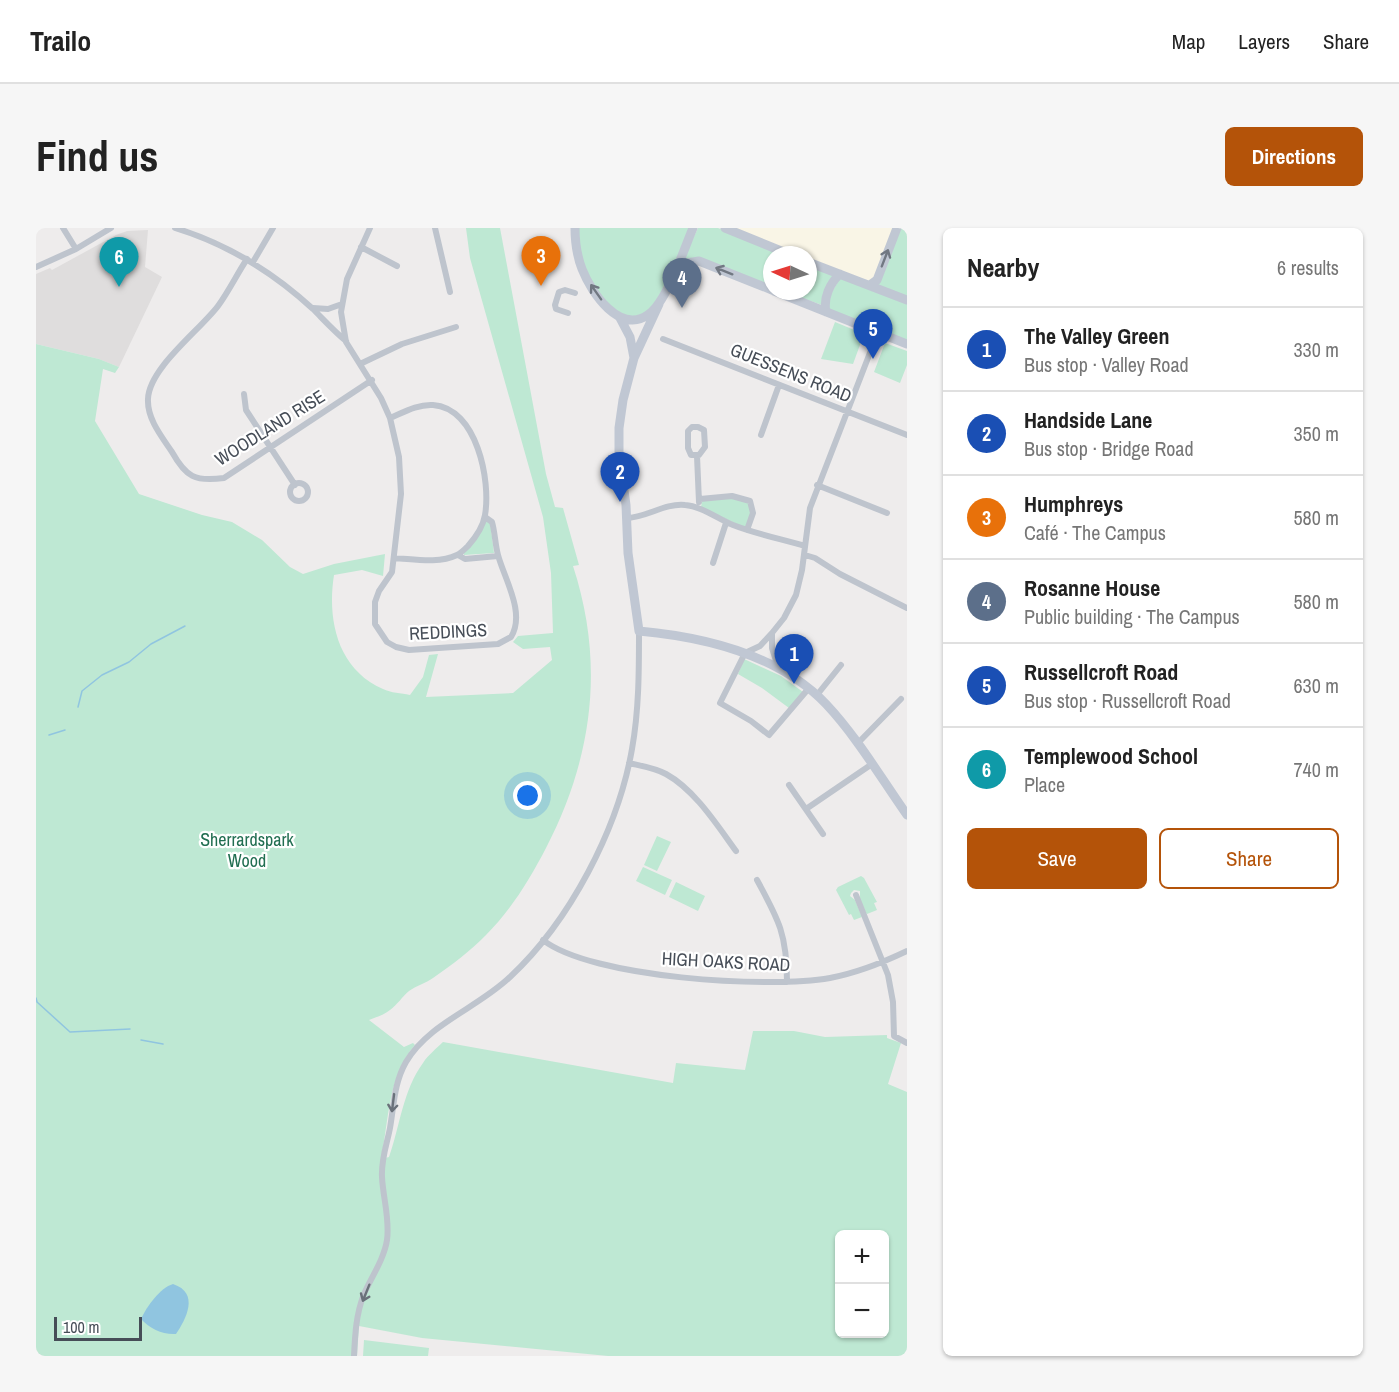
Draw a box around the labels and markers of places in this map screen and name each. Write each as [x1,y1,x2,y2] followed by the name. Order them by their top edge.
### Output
[522,236,560,286] pin: 3
[100,238,139,287] pin: 6
[662,259,702,308] pin: 4
[854,310,892,359] pin: 5
[600,452,640,502] pin: 2
[774,634,813,684] pin: 1

